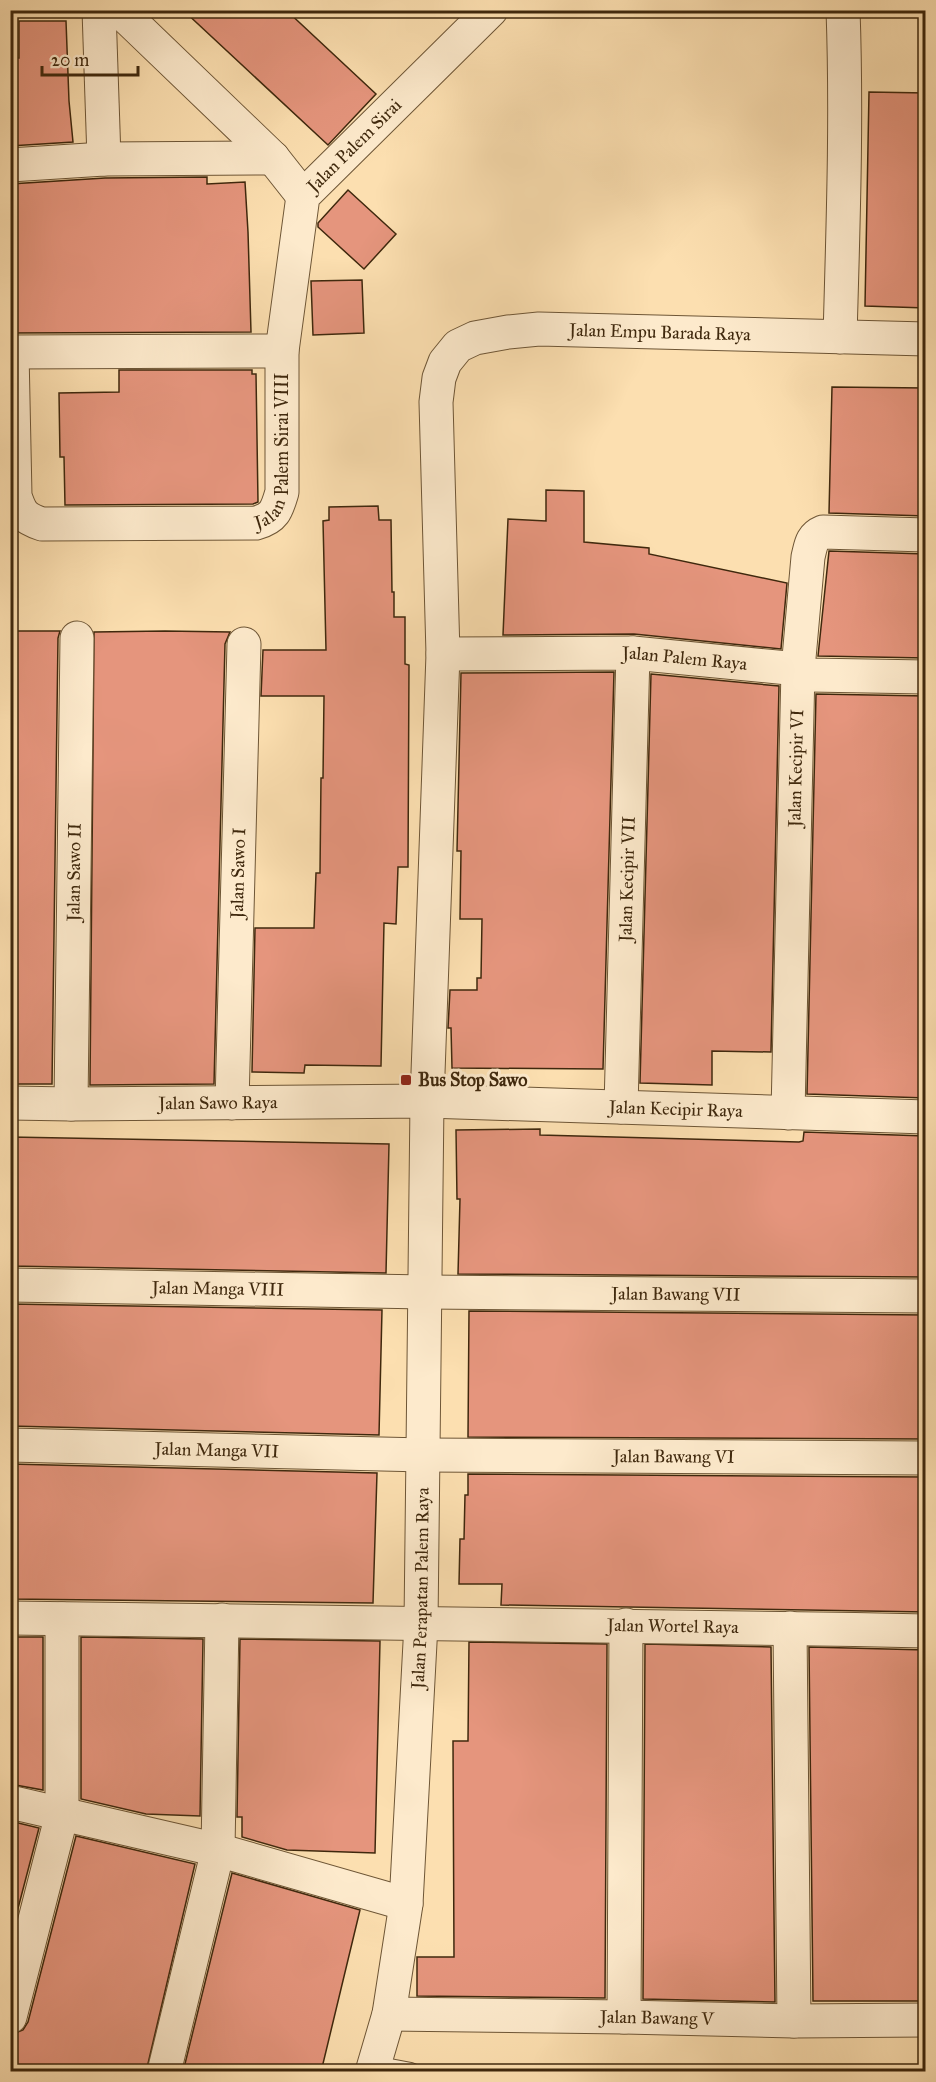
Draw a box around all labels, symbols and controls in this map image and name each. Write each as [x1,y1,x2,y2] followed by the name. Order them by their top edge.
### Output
[42,39,138,77] scale bar
[51,49,89,71] text: 20 m
[301,94,406,199] street label: Jalan Palem Sirai
[567,319,751,345] street label: Jalan Empu Barada Raya
[250,372,293,535] street label: Jalan Palem Sirai VIII
[620,642,749,675] street label: Jalan Palem Raya
[783,709,808,829] street label: Jalan Kecipir VI
[614,816,640,944] street label: Jalan Kecipir VII
[62,822,86,923] street label: Jalan Sawo II
[226,827,250,921] street label: Jalan Sawo I
[418,1069,527,1092] place label: Bus Stop Sawo
[399,1073,413,1087] marker: Bus Stop Sawo
[156,1091,278,1115] street label: Jalan Sawo Raya
[607,1096,743,1122] street label: Jalan Kecipir Raya
[150,1276,284,1301] street label: Jalan Manga VIII
[609,1282,741,1306] street label: Jalan Bawang VII
[152,1437,280,1463] street label: Jalan Manga VII
[611,1445,735,1469] street label: Jalan Bawang VI
[406,1487,434,1691] street label: Jalan Perapatan Palem Raya
[605,1614,739,1638] street label: Jalan Wortel Raya
[598,2006,716,2031] street label: Jalan Bawang V

